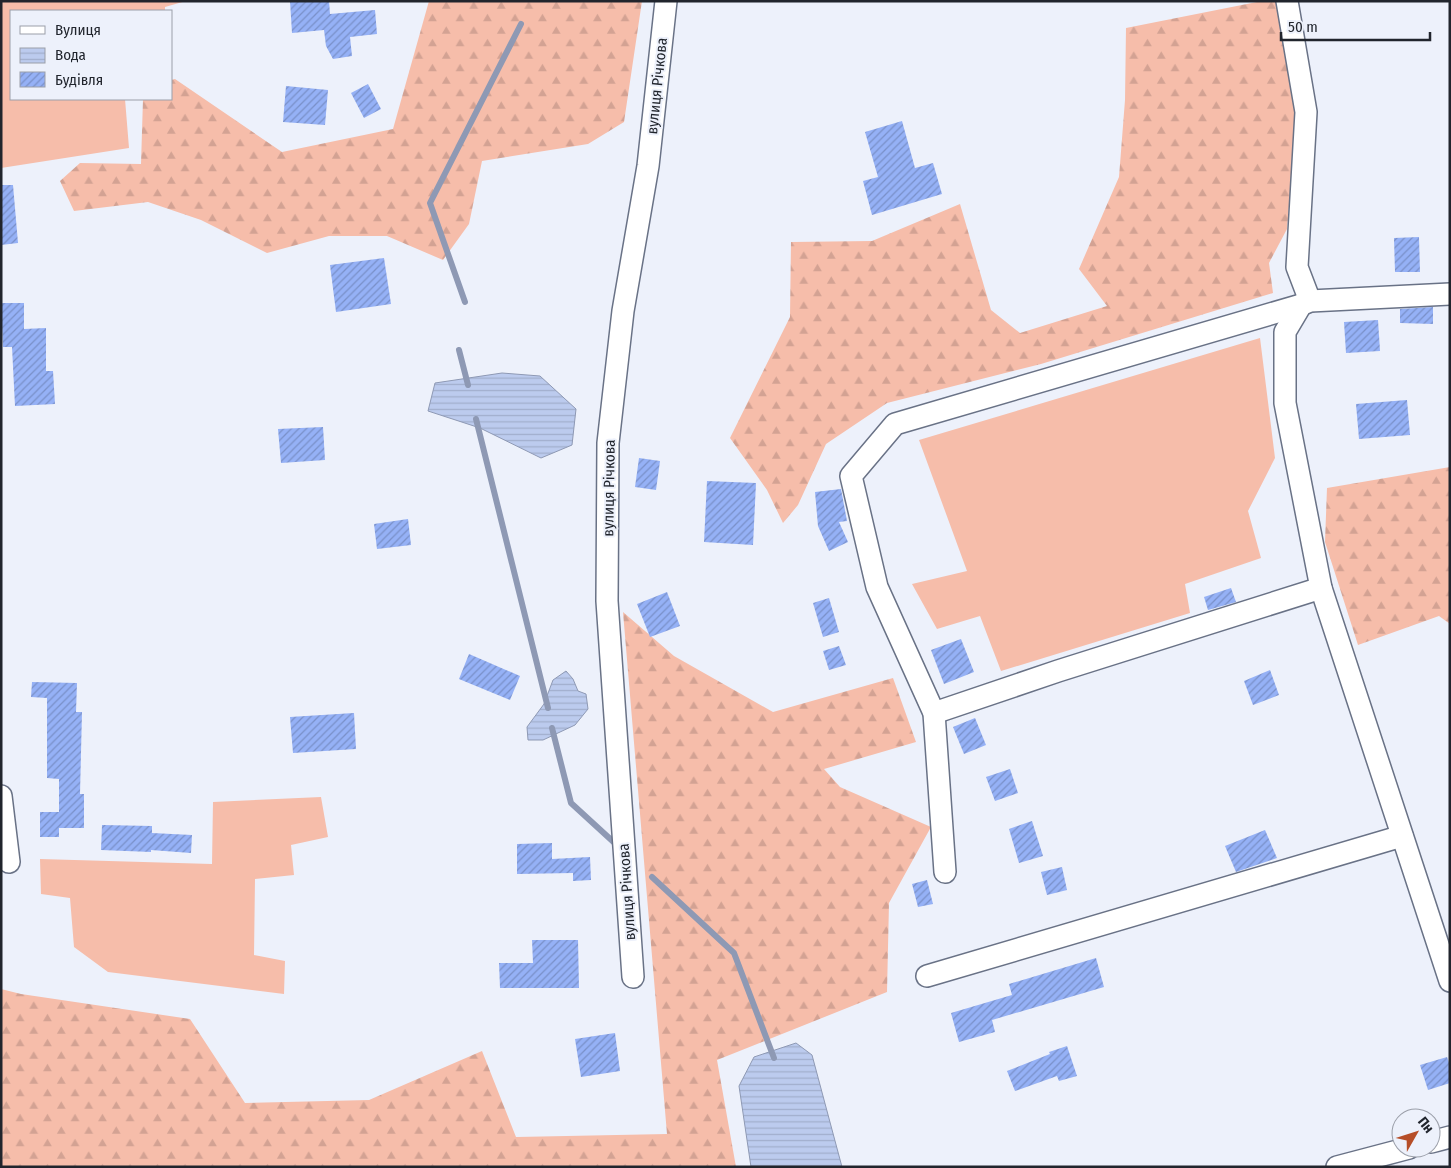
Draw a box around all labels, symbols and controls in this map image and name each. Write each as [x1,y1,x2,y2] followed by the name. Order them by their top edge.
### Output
[10,10,172,100] legend
[1281,10,1430,42] scale bar
[1288,18,1318,36] text: 50 m
[55,21,101,39] text: Вулиця
[643,37,671,135] street label: вулиця Річкова
[55,46,86,64] text: Вода
[55,71,103,89] text: Будівля
[599,439,619,537] street label: вулиця Річкова
[615,843,639,941] street label: вулиця Річкова
[1391,1108,1441,1158] north arrow
[1414,1114,1437,1137] text: Пн

